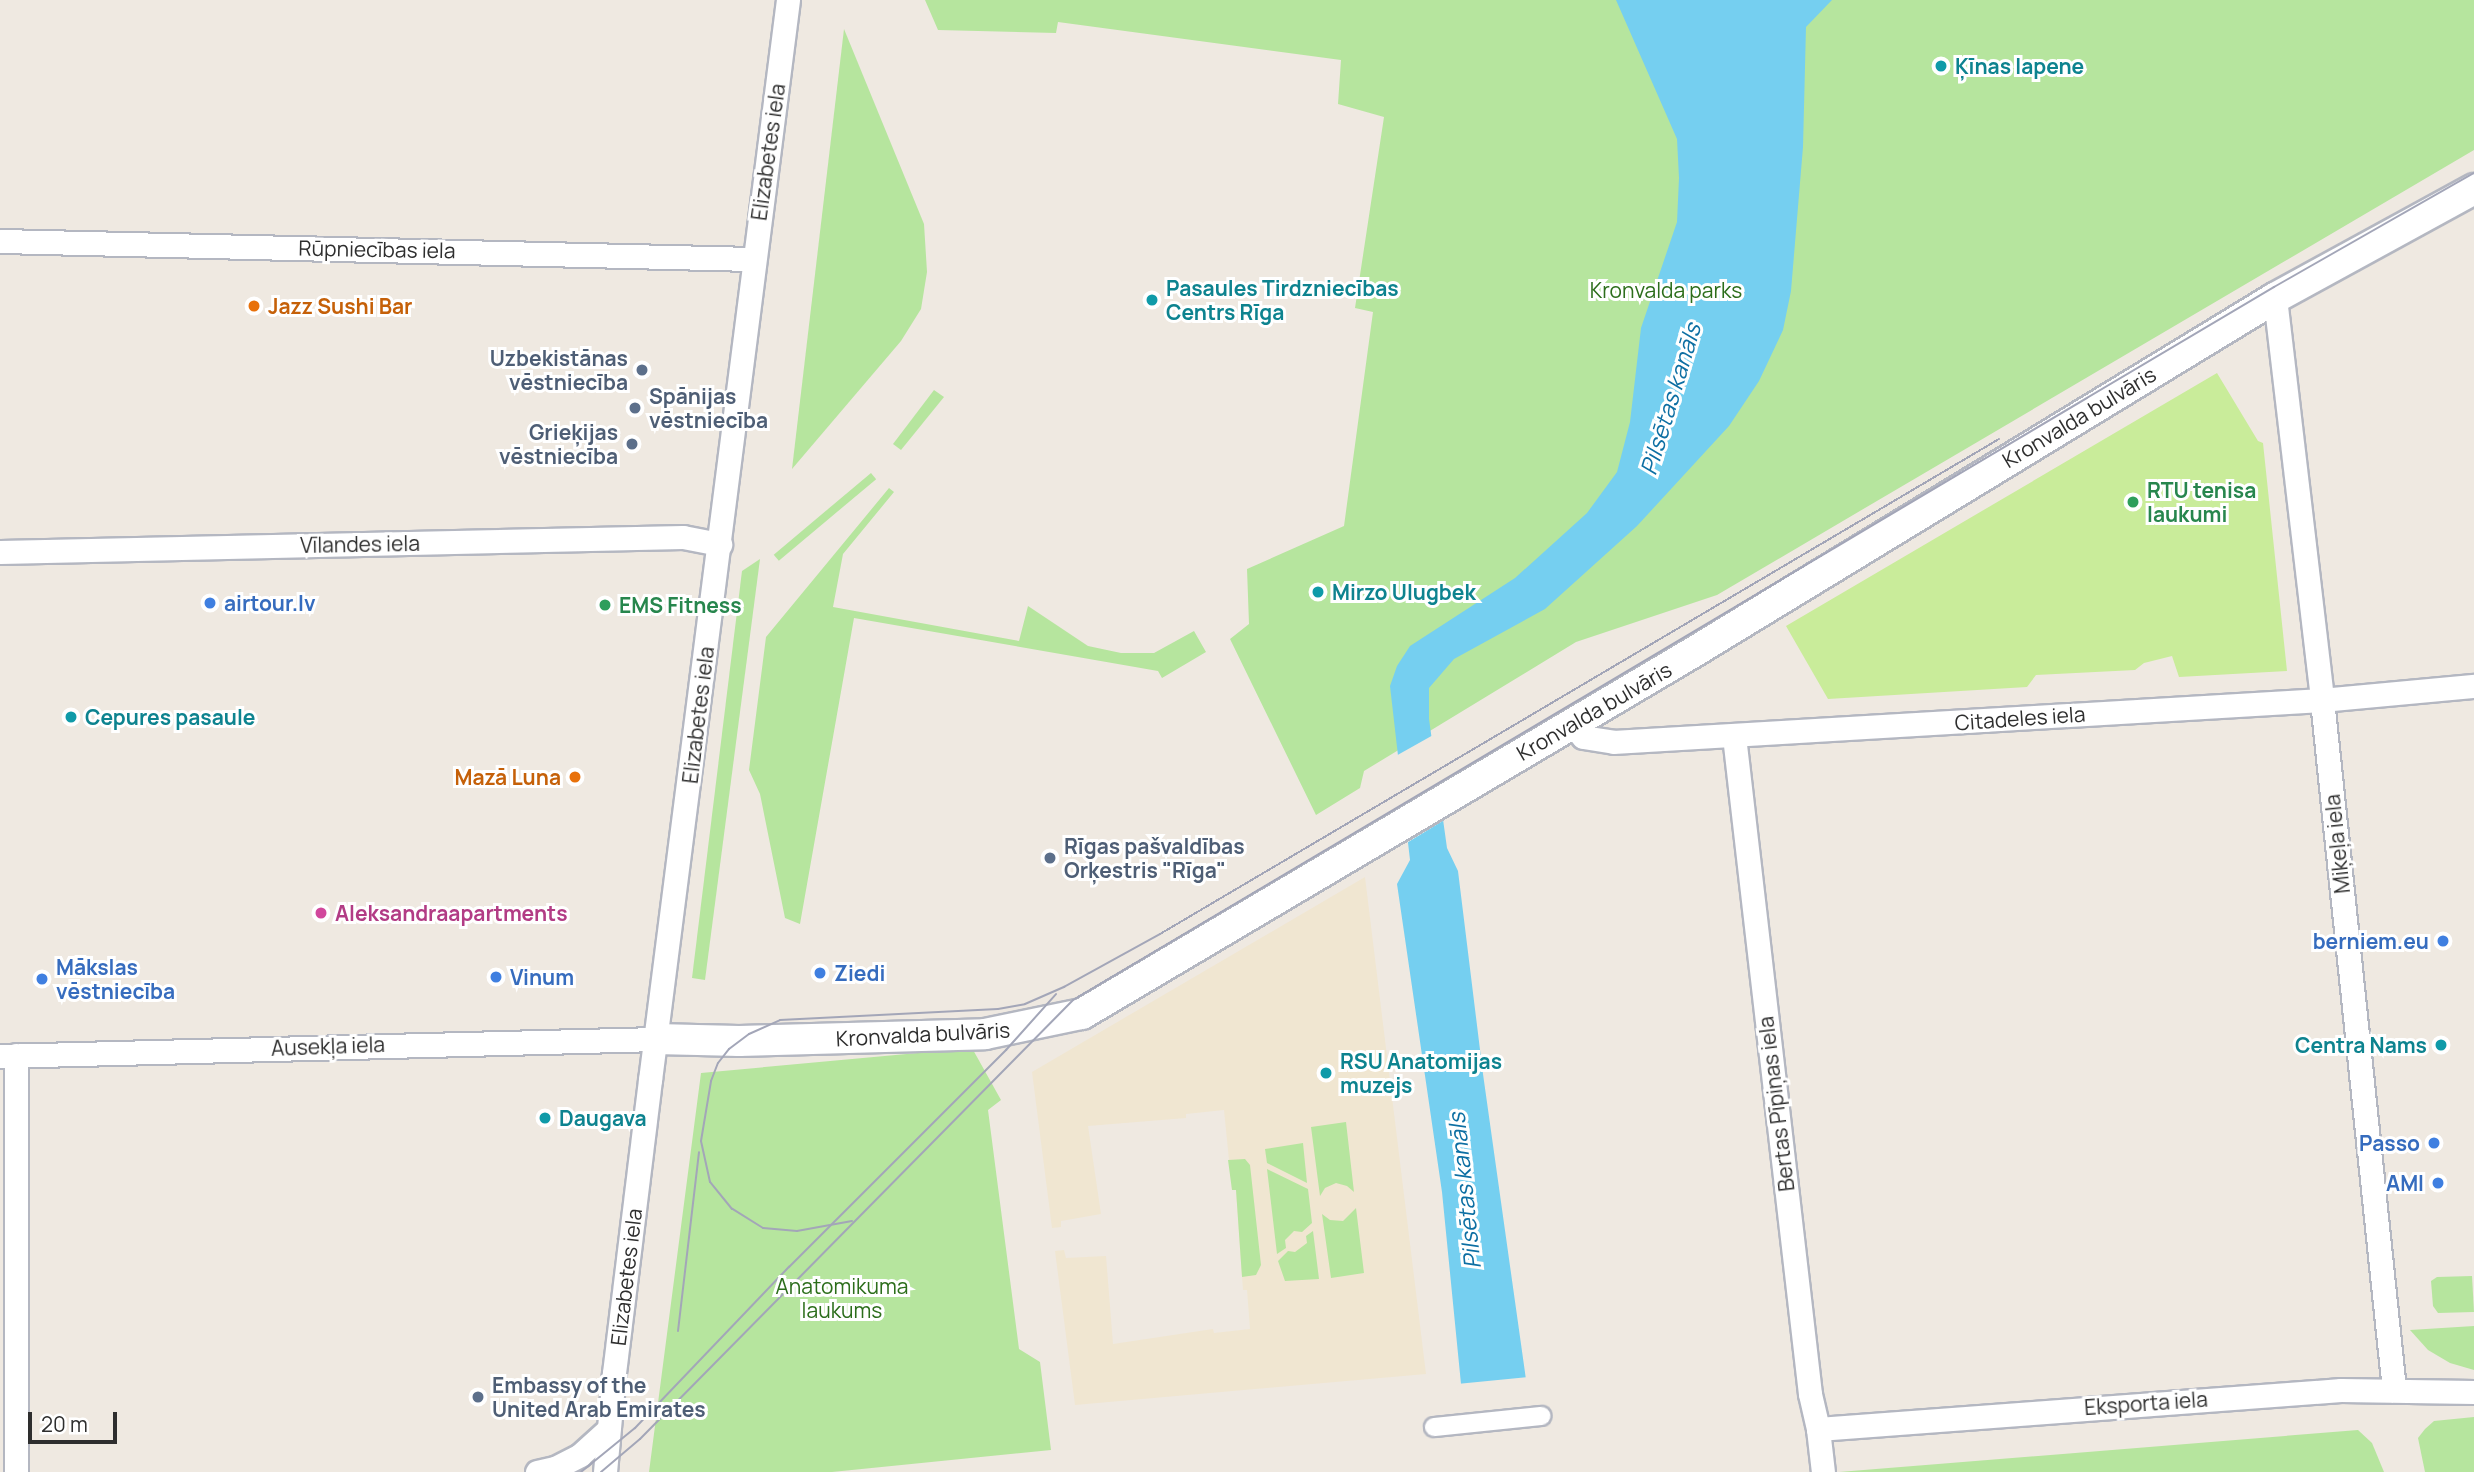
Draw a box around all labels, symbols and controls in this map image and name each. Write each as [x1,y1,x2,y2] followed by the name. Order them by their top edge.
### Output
[1955,53,2084,79] place label: Ķīnas lapene
[1933,58,1949,74] marker: Ķīnas lapene
[746,82,790,222] street label: Elizabetes iela
[298,235,456,263] street label: Rūpniecības iela
[1166,275,1399,325] place label: Pasaules Tirdzniecības Centrs Rīga
[1590,277,1742,303] park label: Kronvalda parks
[1144,292,1160,308] marker: Pasaules Tirdzniecības Centrs Rīga
[268,293,412,319] place label: Jazz Sushi Bar
[246,298,262,314] marker: Jazz Sushi Bar
[1634,320,1706,478] water label: Pilsētas kanāls
[490,345,628,395] place label: Uzbekistānas vēstniecība
[1998,361,2160,473] street label: Kronvalda bulvāris
[634,362,650,378] marker: Uzbekistānas vēstniecība
[649,383,768,433] place label: Spānijas vēstniecība
[627,400,643,416] marker: Spānijas vēstniecība
[499,419,618,469] place label: Grieķijas vēstniecība
[624,436,640,452] marker: Grieķijas vēstniecība
[2147,477,2256,527] place label: RTU tenisa laukumi
[2125,494,2141,510] marker: RTU tenisa laukumi
[300,530,420,558] street label: Vīlandes iela
[1332,579,1476,605] place label: Mirzo Ulugbek
[1310,584,1326,600] marker: Mirzo Ulugbek
[224,590,316,616] place label: airtour.lv
[619,592,742,618] place label: EMS Fitness
[202,595,218,611] marker: airtour.lv
[597,597,613,613] marker: EMS Fitness
[677,645,719,785] street label: Elizabetes iela
[1512,656,1676,766] street label: Kronvalda bulvāris
[1954,701,2086,735] street label: Citadeles iela
[85,704,255,730] place label: Cepures pasaule
[63,709,79,725] marker: Cepures pasaule
[455,764,561,790] place label: Mazā Luna
[567,769,583,785] marker: Mazā Luna
[2319,793,2355,895] street label: Miķeļa iela
[1064,833,1245,883] place label: Rīgas pašvaldības Orķestris "Rīga"
[1042,850,1058,866] marker: Rīgas pašvaldības Orķestris "Rīga"
[335,900,568,926] place label: Aleksandraapartments
[313,905,329,921] marker: Aleksandraapartments
[2313,928,2429,954] place label: berniem.eu
[2435,933,2451,949] marker: berniem.eu
[56,954,175,1004] place label: Mākslas vēstniecība
[834,960,885,986] place label: Ziedi
[510,964,574,990] place label: Vinum
[812,965,828,981] marker: Ziedi
[488,969,504,985] marker: Vinum
[34,971,50,987] marker: Mākslas vēstniecība
[1753,1015,1799,1193] street label: Bertas Pīpiņas iela
[835,1017,1011,1051] street label: Kronvalda bulvāris
[271,1031,385,1061] street label: Ausekļa iela
[2295,1032,2427,1058] place label: Centra Nams
[2433,1037,2449,1053] marker: Centra Nams
[1340,1048,1502,1098] place label: RSU Anatomijas muzejs
[1318,1065,1334,1081] marker: RSU Anatomijas muzejs
[559,1105,647,1131] place label: Daugava
[537,1110,553,1126] marker: Daugava
[1442,1112,1486,1270] water label: Pilsētas kanāls
[2359,1130,2420,1156] place label: Passo
[2426,1135,2442,1151] marker: Passo
[2386,1170,2424,1196] place label: AMI
[2430,1175,2446,1191] marker: AMI
[605,1207,647,1347] street label: Elizabetes iela
[776,1273,908,1323] park label: Anatomikuma laukums
[492,1372,706,1422] place label: Embassy of the United Arab Emirates
[2083,1386,2209,1420] street label: Eksporta iela
[470,1389,486,1405] marker: Embassy of the United Arab Emirates
[32,1398,121,1442] scale bar
[41,1410,88,1438] text: 20 m

